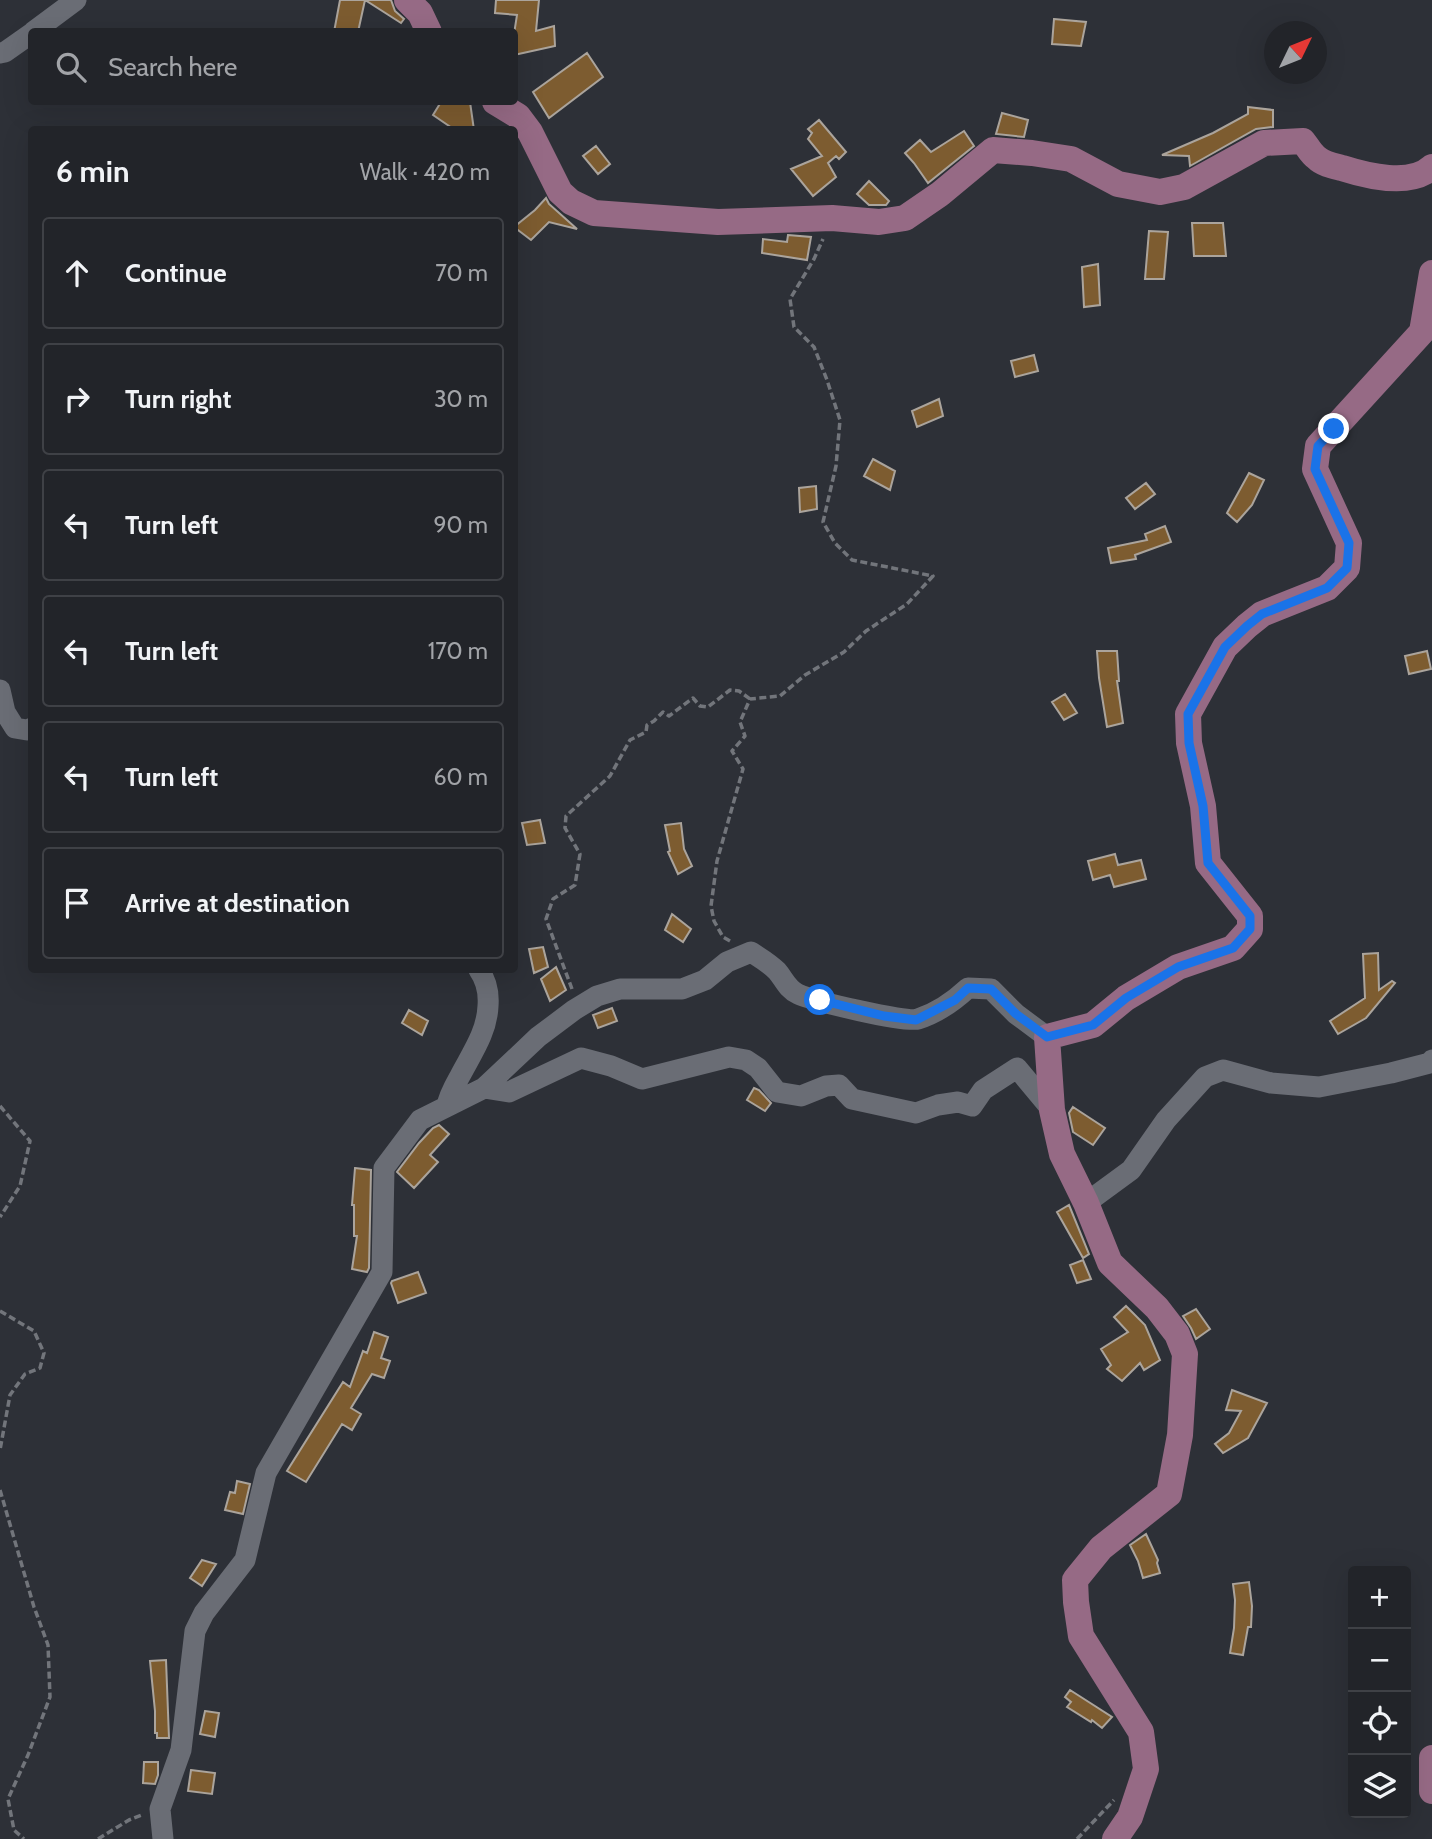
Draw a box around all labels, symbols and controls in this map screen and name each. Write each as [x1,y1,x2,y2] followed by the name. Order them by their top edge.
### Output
[1264,21,1327,84] north arrow
[28,28,518,105] search box
[52,48,90,86] icon: search
[108,51,237,83] text: Search here
[56,153,129,190] text: 6 min
[360,158,490,186] text: Walk · 420 m
[58,254,96,292] icon: ahead
[125,257,227,289] text: Continue
[435,259,488,287] text: 70 m
[58,380,96,418] icon: right
[125,383,231,415] text: Turn right
[434,385,488,413] text: 30 m
[1318,413,1349,444] route end
[58,506,96,544] icon: left
[125,509,218,541] text: Turn left
[434,511,488,539] text: 90 m
[58,632,96,670] icon: left
[125,635,218,667] text: Turn left
[428,637,488,665] text: 170 m
[58,758,96,796] icon: left
[125,761,218,793] text: Turn left
[434,763,488,791] text: 60 m
[58,884,96,922] icon: arrive
[125,887,350,919] text: Arrive at destination
[804,984,835,1015] route start
[1348,1566,1411,1818] map controls
[1348,1566,1411,1629] button: +
[1348,1629,1411,1692] button: −
[1348,1692,1411,1755] button: locate
[1348,1755,1411,1818] button: layers

